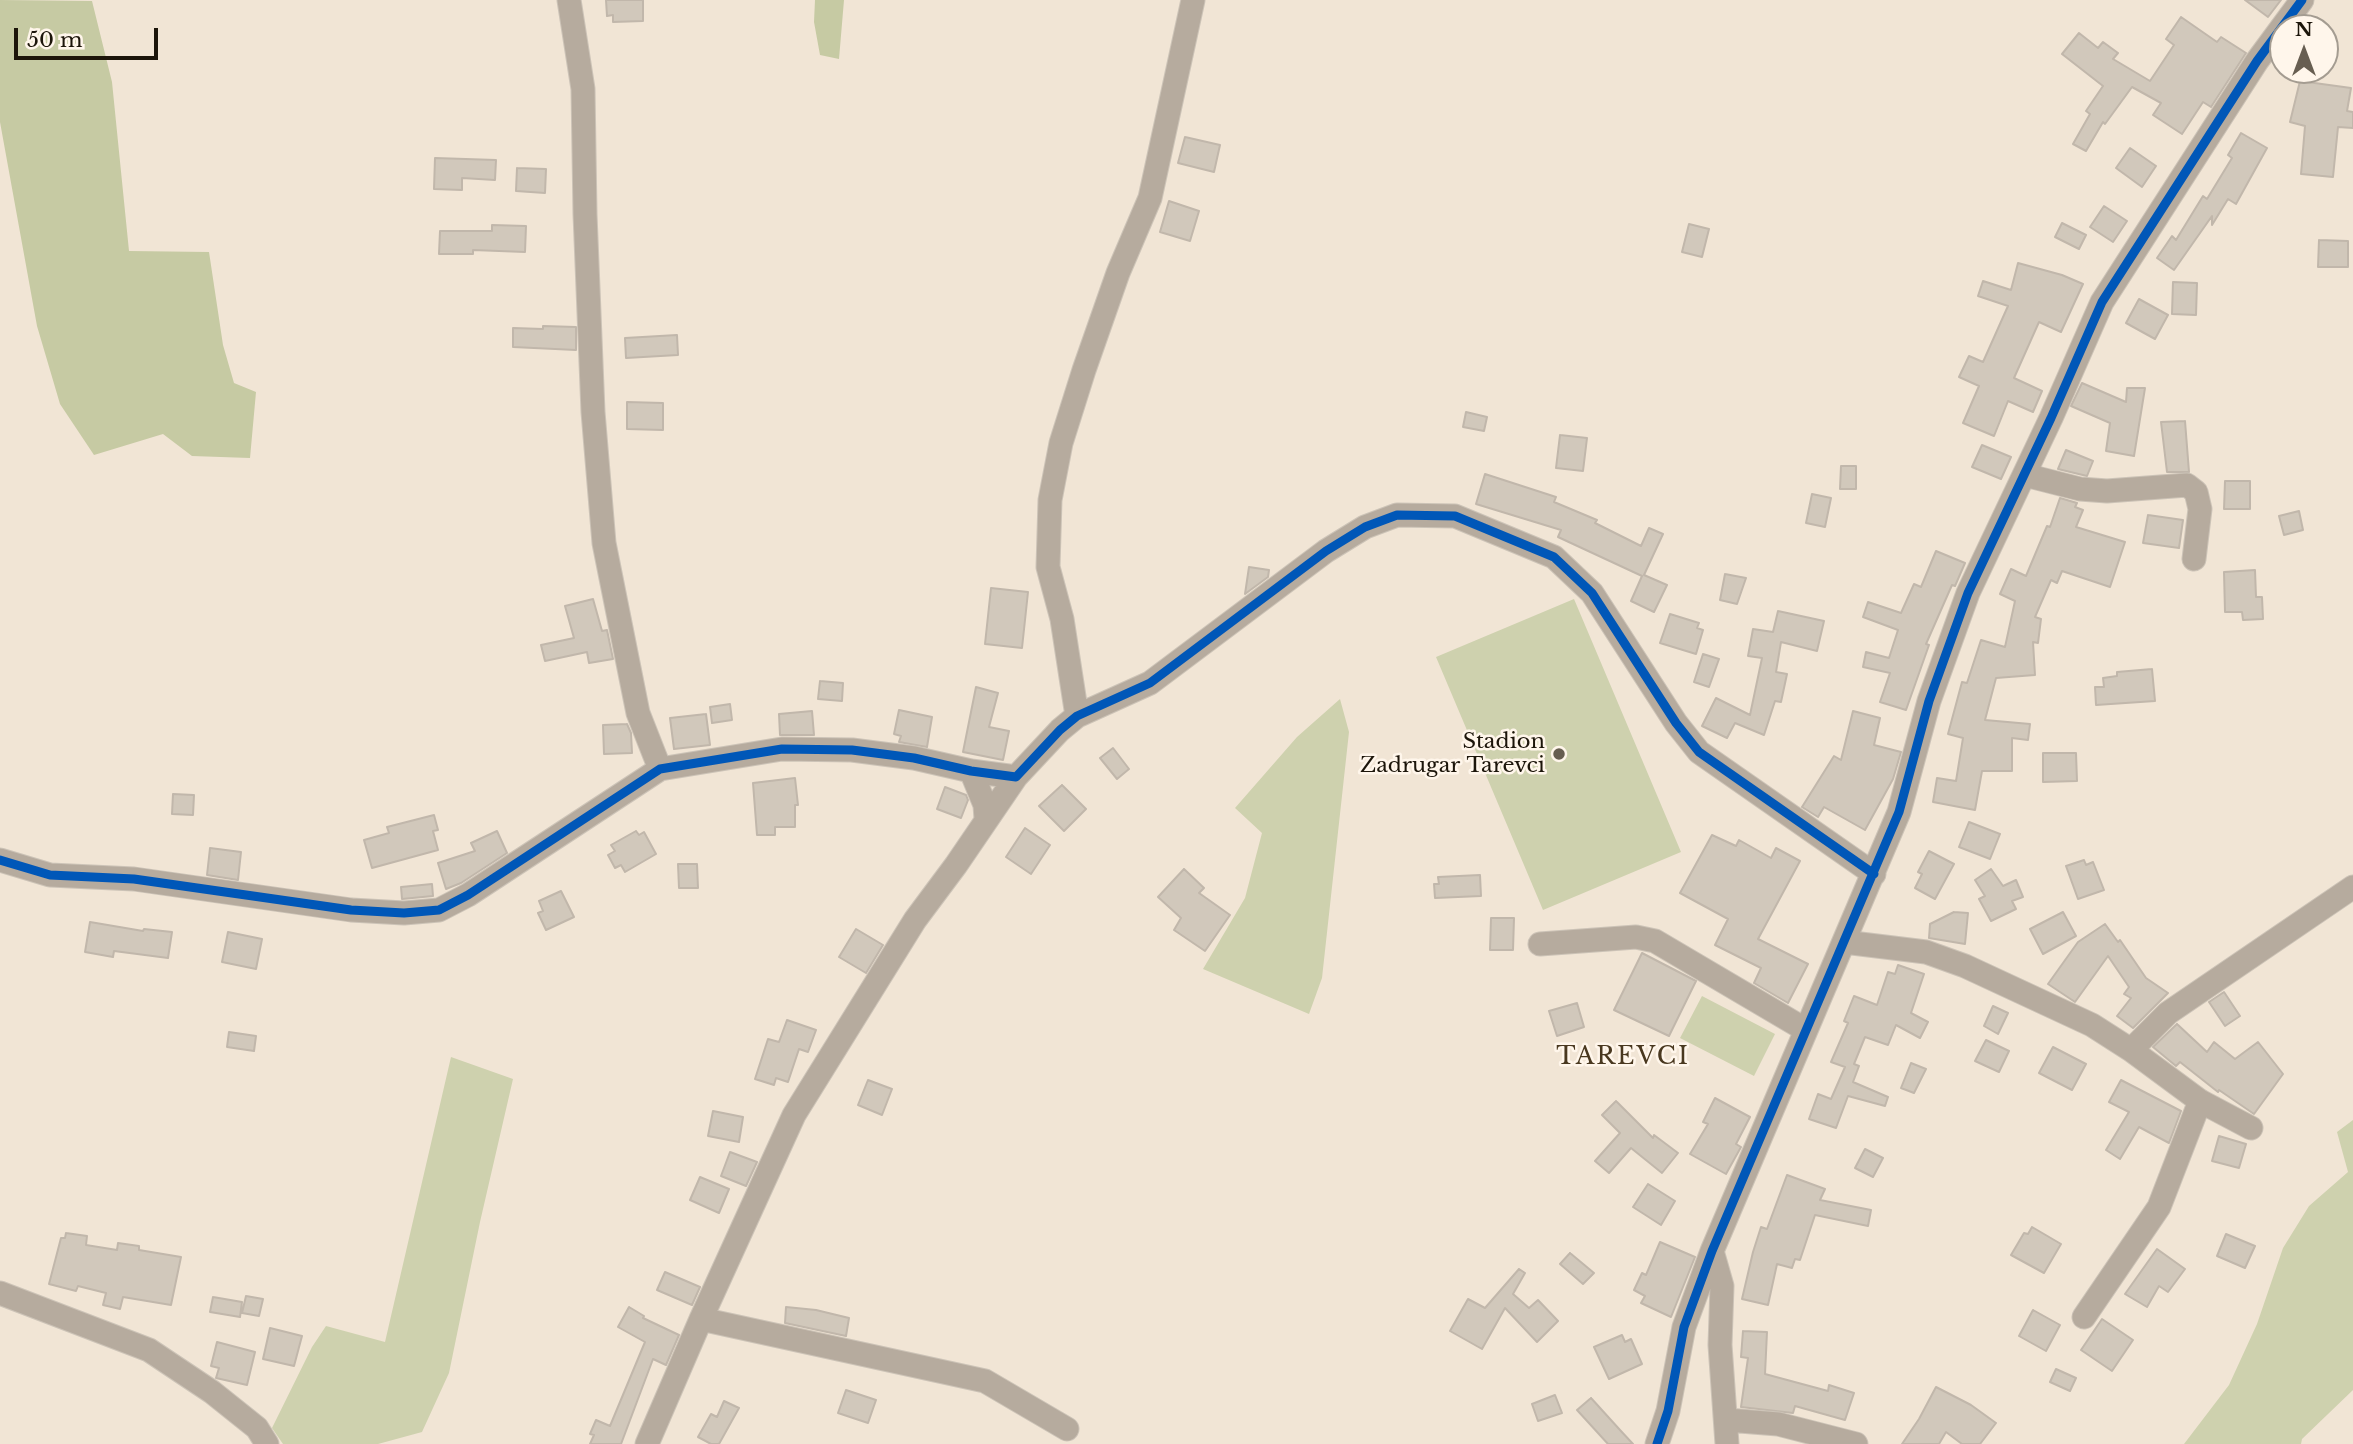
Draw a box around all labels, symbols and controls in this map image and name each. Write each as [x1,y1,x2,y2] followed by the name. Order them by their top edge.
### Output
[18,14,161,58] scale bar
[2269,14,2339,84] north arrow
[2295,18,2313,41] text: N
[27,27,82,53] text: 50 m
[1360,729,1545,779] place label: Stadion Zadrugar Tarevci
[1551,746,1567,762] marker: Stadion Zadrugar Tarevci
[1557,1043,1689,1071] district label: TAREVCI

